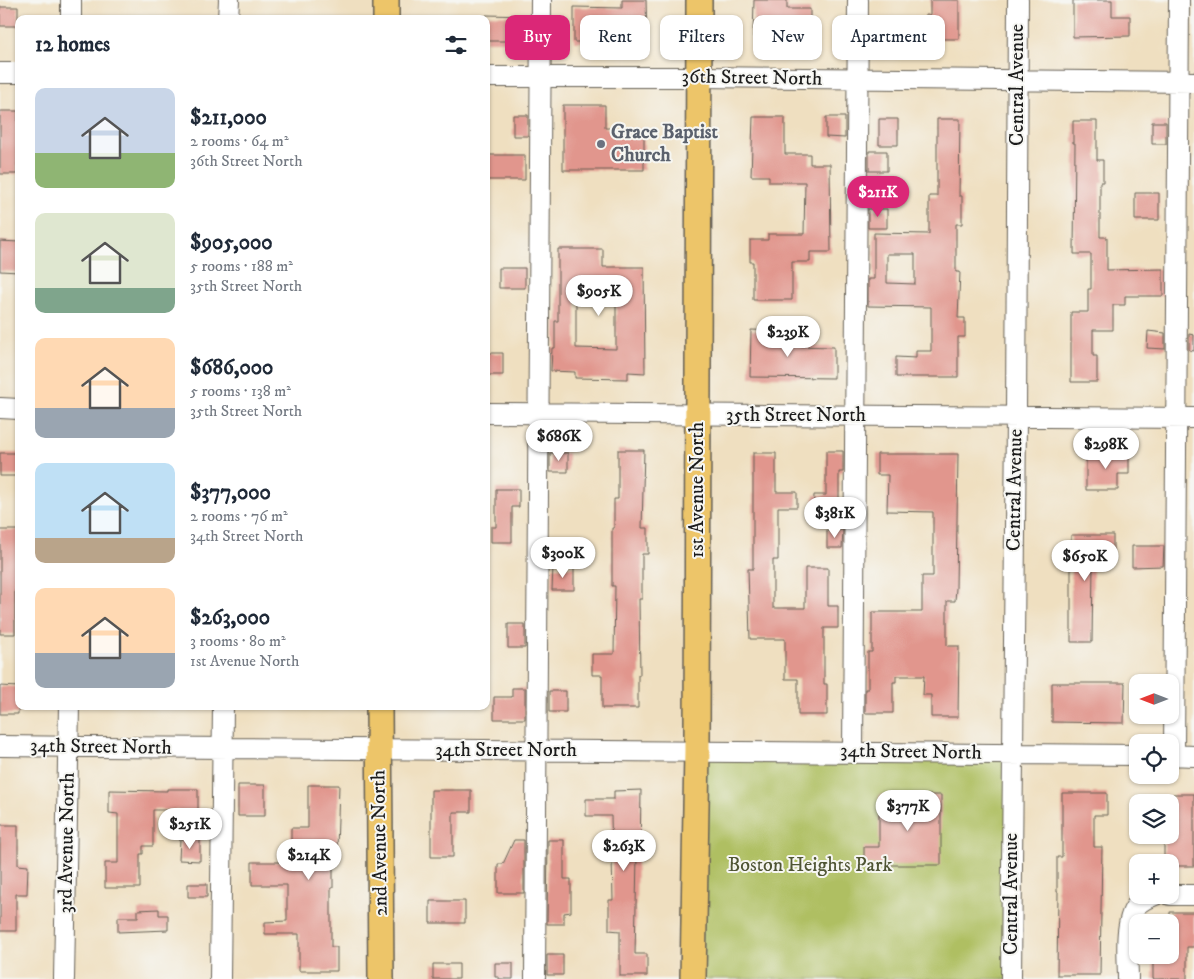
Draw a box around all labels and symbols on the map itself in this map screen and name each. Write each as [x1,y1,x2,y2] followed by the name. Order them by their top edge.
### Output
[1005,24,1030,146] street label: Central Avenue
[681,64,823,92] street label: 36th Street North
[611,120,719,168] place label: Grace Baptist Church
[595,138,607,150] marker: Grace Baptist Church
[843,176,913,218] pin: $211K
[564,274,634,317] pin: $905K
[753,316,823,358] pin: $239K
[726,403,867,428] street label: 35th Street North
[524,420,594,462] pin: $686K
[685,421,710,558] street label: 1st Avenue North
[1071,428,1141,470] pin: $298K
[1001,429,1029,551] street label: Central Avenue
[800,496,870,539] pin: $381K
[528,536,598,579] pin: $300K
[1050,540,1120,582] pin: $650K
[1129,674,1179,724] north arrow
[30,733,173,761] street label: 34th Street North
[435,738,577,763] street label: 34th Street North
[840,738,983,766] street label: 34th Street North
[366,769,394,916] street label: 2nd Avenue North
[53,772,81,914] street label: 3rd Avenue North
[873,790,943,832] pin: $377K
[155,808,225,850] pin: $251K
[589,830,659,872] pin: $263K
[999,833,1024,955] street label: Central Avenue
[274,838,344,881] pin: $214K
[728,853,892,878] park label: Boston Heights Park

